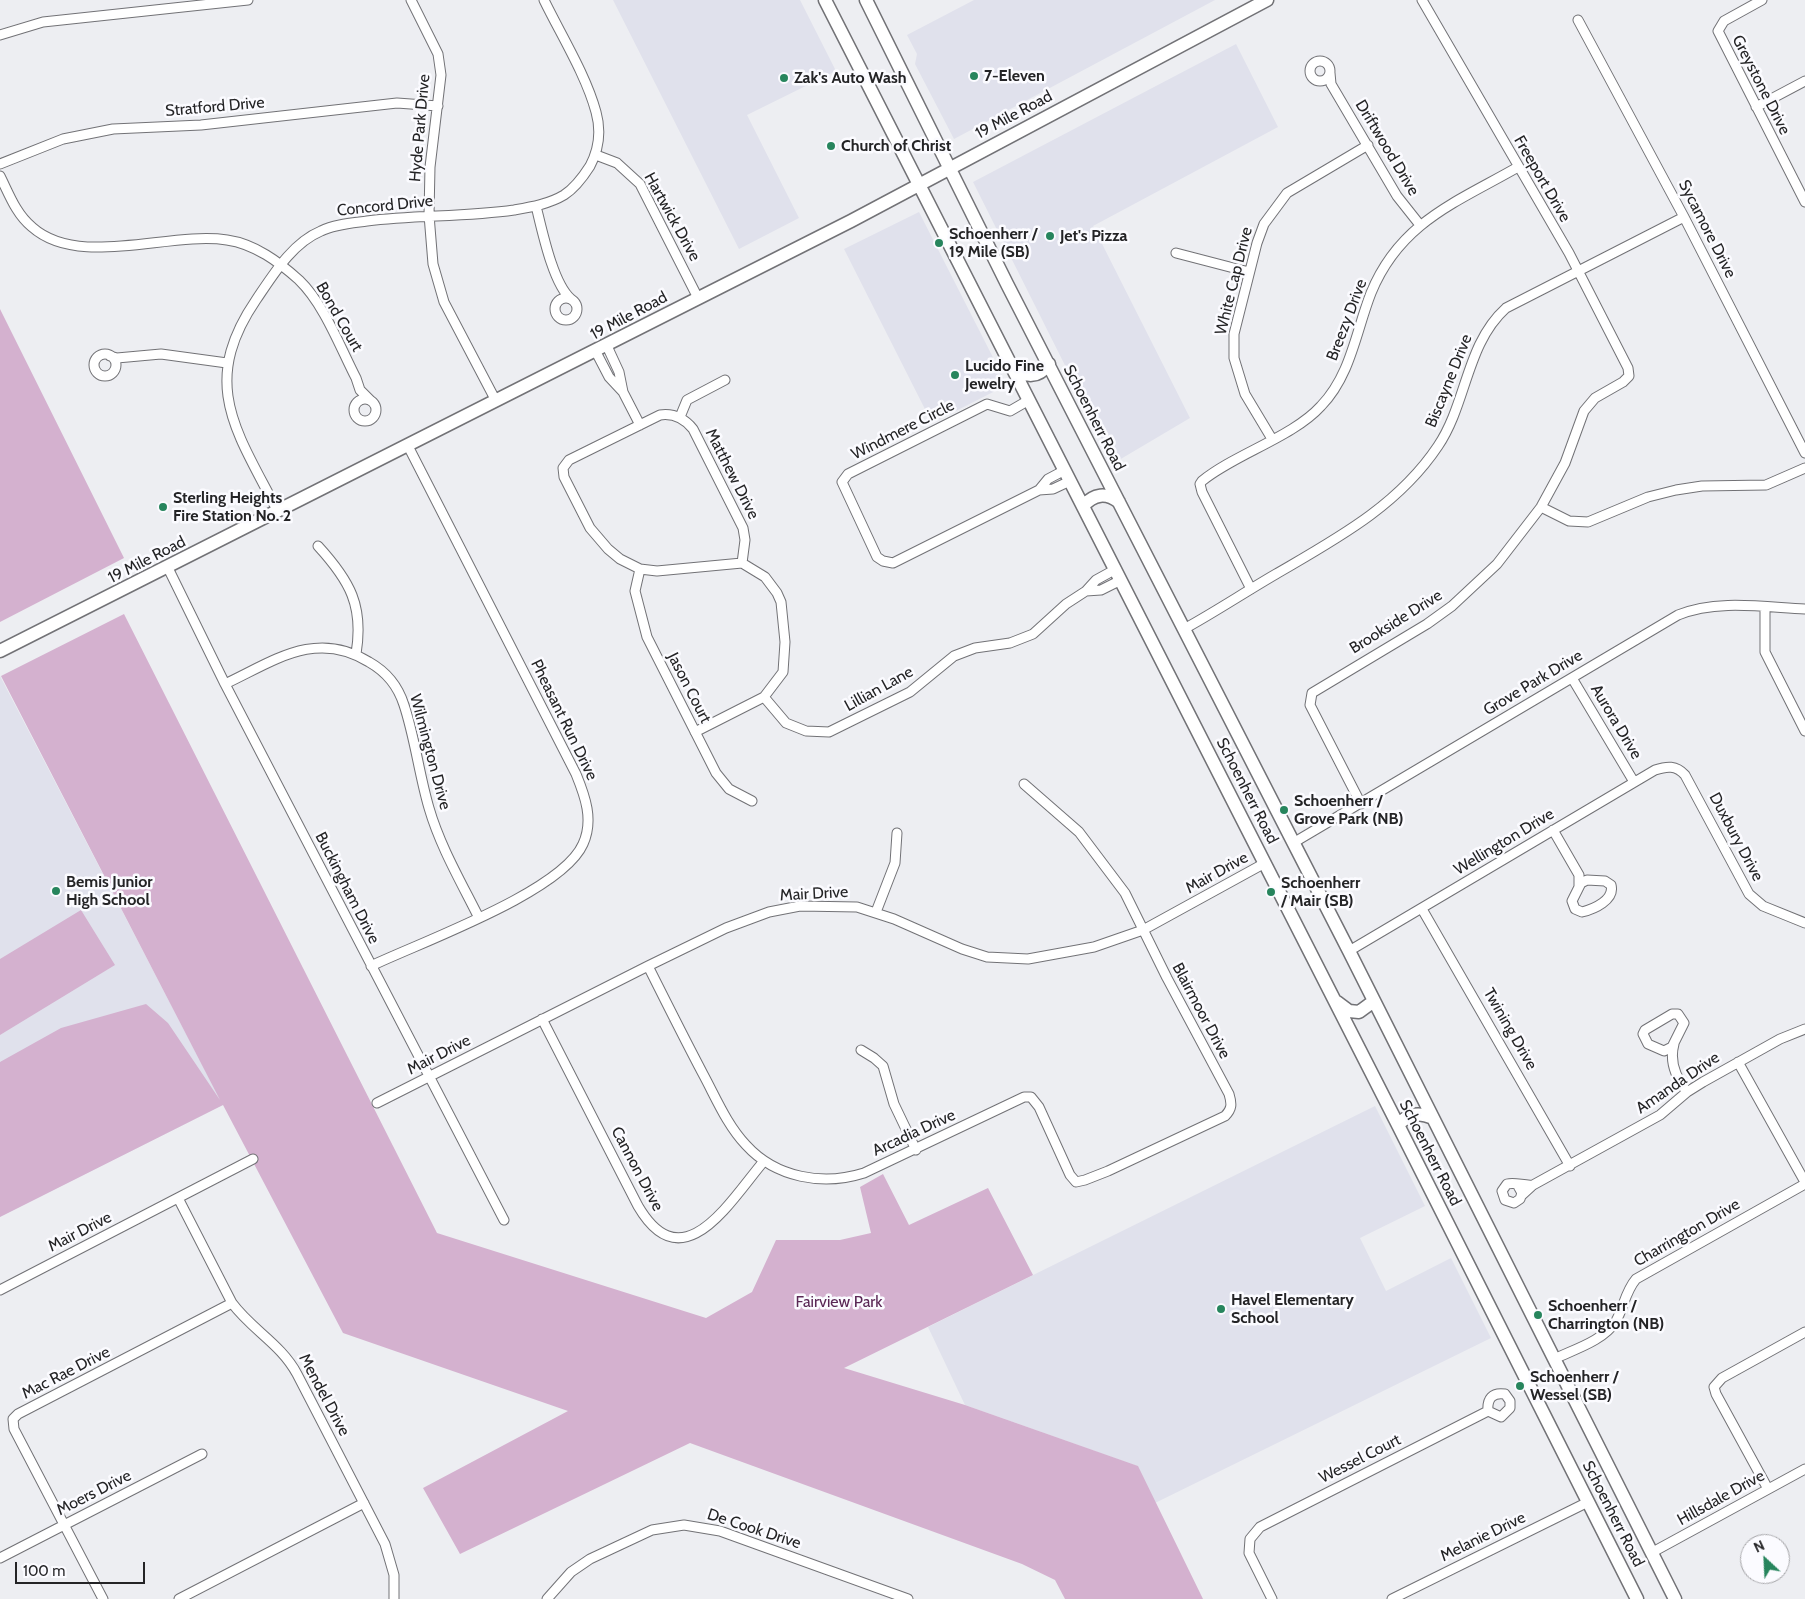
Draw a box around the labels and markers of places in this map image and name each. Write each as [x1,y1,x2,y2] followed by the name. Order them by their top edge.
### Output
[984,66,1045,86] place label: 7-Eleven
[794,68,907,88] place label: Zak's Auto Wash
[968,70,980,82] marker: 7-Eleven
[778,72,790,84] marker: Zak's Auto Wash
[841,136,951,156] place label: Church of Christ
[825,140,837,152] marker: Church of Christ
[949,224,1038,262] place label: Schoenherr / 19 Mile (SB)
[1060,226,1128,246] place label: Jet's Pizza
[1044,230,1056,242] marker: Jet's Pizza
[933,237,945,249] marker: Schoenherr / 19 Mile (SB)
[965,356,1044,394] place label: Lucido Fine Jewelry
[949,369,961,381] marker: Lucido Fine Jewelry
[173,488,291,526] place label: Sterling Heights Fire Station No. 2
[157,501,169,513] marker: Sterling Heights Fire Station No. 2
[1294,791,1404,829] place label: Schoenherr / Grove Park (NB)
[1278,804,1290,816] marker: Schoenherr / Grove Park (NB)
[66,872,153,910] place label: Bemis Junior High School
[1281,873,1360,911] place label: Schoenherr / Mair (SB)
[50,885,62,897] marker: Bemis Junior High School
[1265,886,1277,898] marker: Schoenherr / Mair (SB)
[1231,1290,1354,1328] place label: Havel Elementary School
[1548,1296,1664,1334] place label: Schoenherr / Charrington (NB)
[1215,1303,1227,1315] marker: Havel Elementary School
[1532,1309,1544,1321] marker: Schoenherr / Charrington (NB)
[1530,1367,1619,1405] place label: Schoenherr / Wessel (SB)
[1514,1380,1526,1392] marker: Schoenherr / Wessel (SB)

